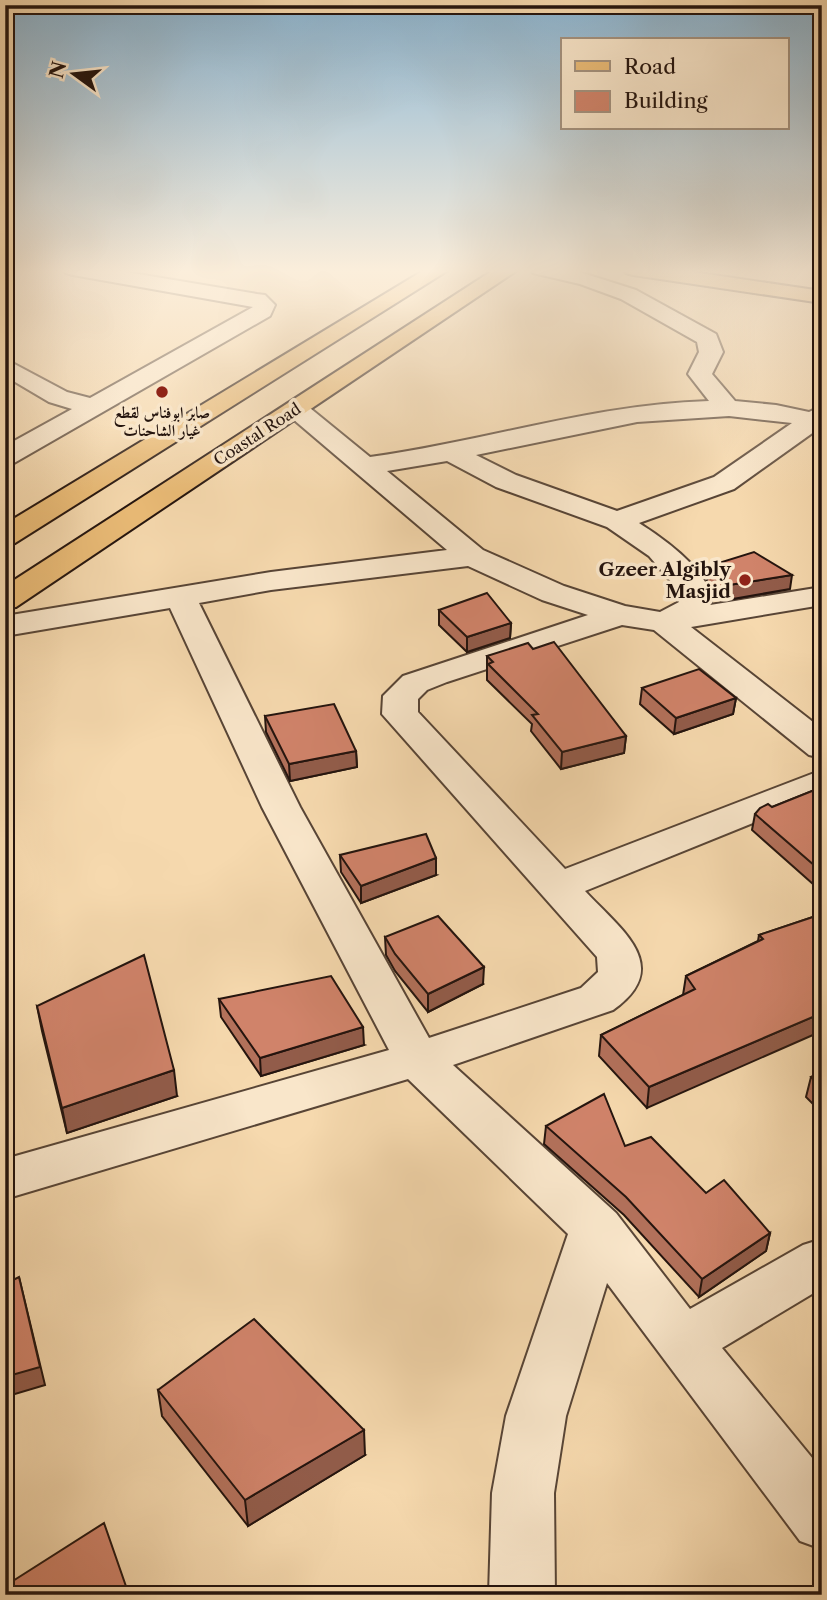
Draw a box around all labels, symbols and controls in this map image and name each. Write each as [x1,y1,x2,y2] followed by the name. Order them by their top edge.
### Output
[38,38,108,108] north arrow
[561,38,788,130] legend
[624,54,676,79] text: Road
[45,59,71,81] text: N
[624,88,709,113] text: Building
[154,384,170,400] marker: صابر ابوفناس لقطع غيار الشاحنات
[210,398,305,470] street label: Coastal Road
[114,402,210,440] place label: صابر ابوفناس لقطع غيار الشاحنات
[599,558,732,603] place label: Gzeer Algibly Masjid
[737,572,753,588] marker: Gzeer Algibly Masjid

